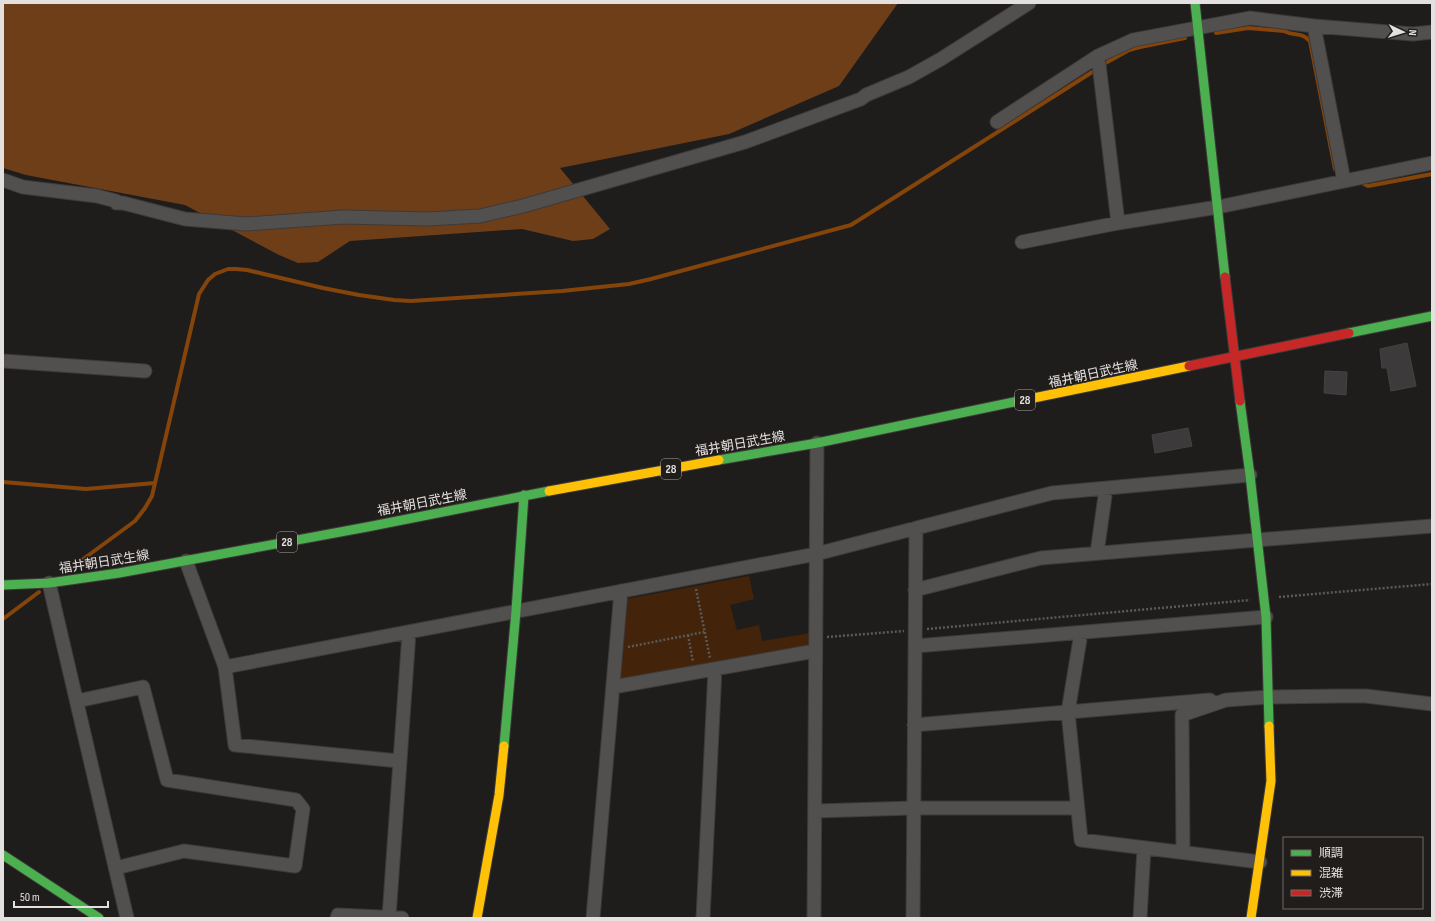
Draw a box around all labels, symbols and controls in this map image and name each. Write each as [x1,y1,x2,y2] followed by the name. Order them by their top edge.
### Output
[1383,12,1423,52] north arrow
[1406,29,1419,36] text: N
[1047,357,1139,391] street label: 福井朝日武生線
[1015,390,1035,410] road number: 28
[694,428,786,460] street label: 福井朝日武生線
[661,459,681,479] road number: 28
[376,486,468,520] street label: 福井朝日武生線
[277,532,297,552] road number: 28
[58,547,150,577] street label: 福井朝日武生線
[1283,837,1423,909] legend
[1319,846,1343,861] text: 順調
[1319,866,1343,881] text: 混雑
[14,883,108,909] scale bar
[1319,886,1343,901] text: 渋滞
[20,890,40,905] text: 50 m

